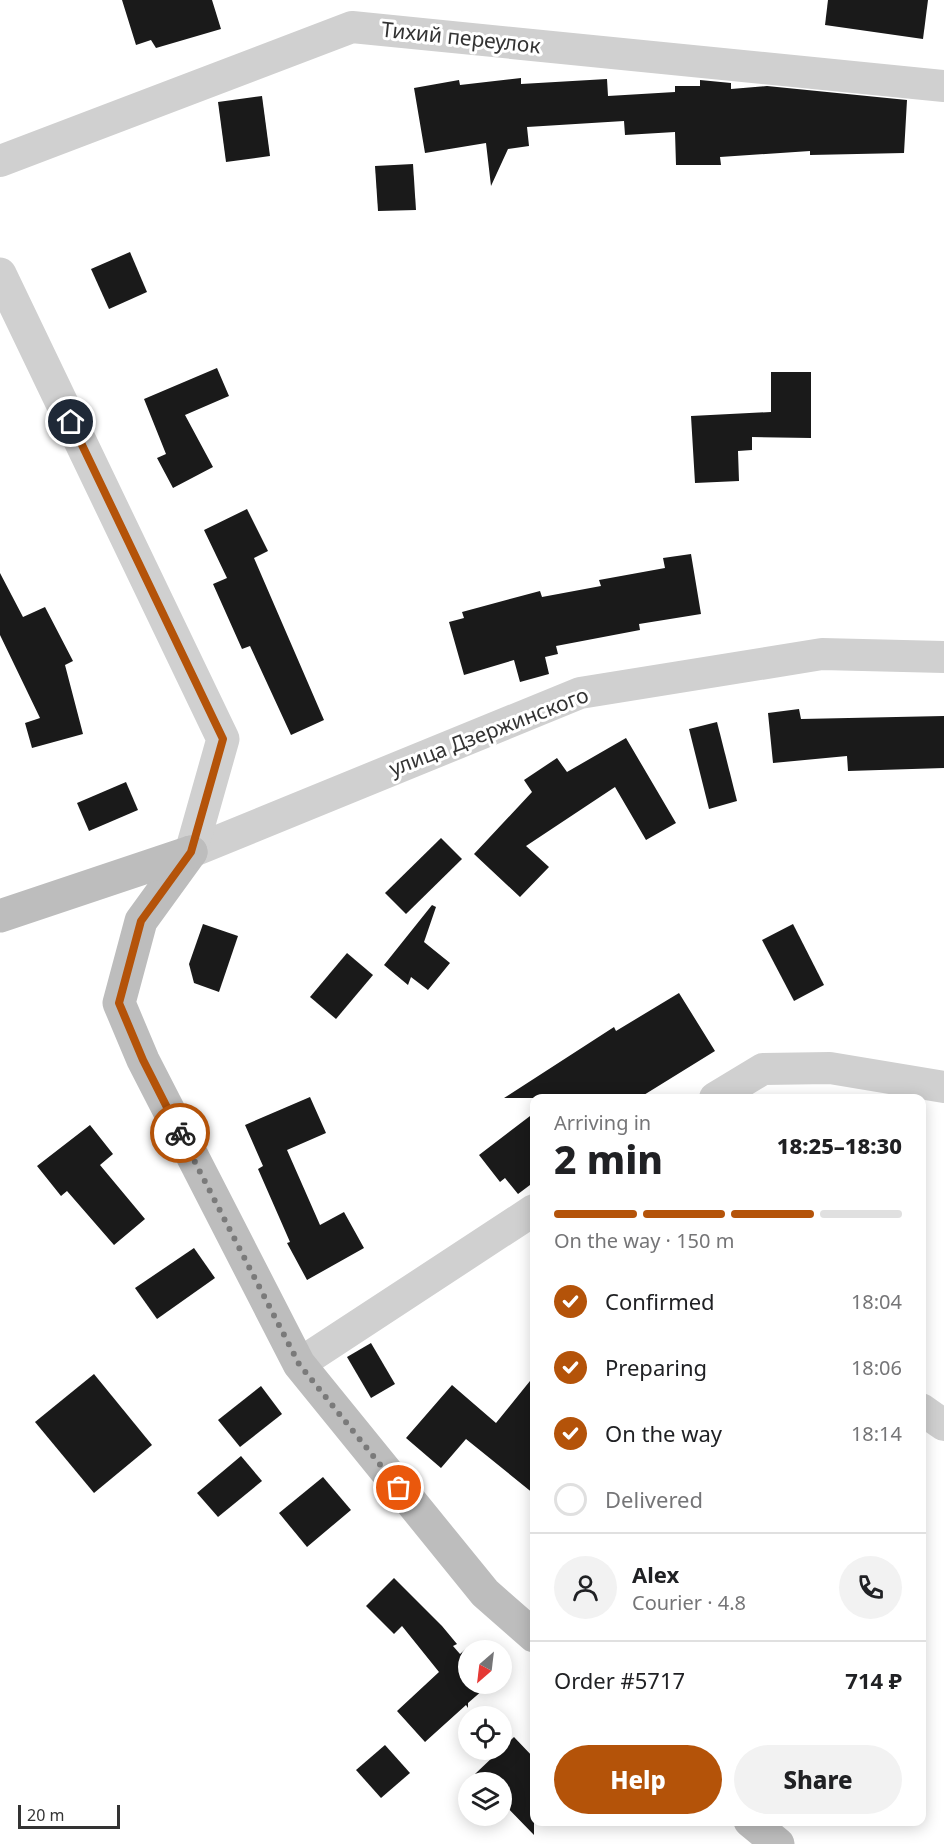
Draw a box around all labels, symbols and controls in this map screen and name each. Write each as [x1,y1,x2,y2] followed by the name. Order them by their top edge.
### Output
[380,15,542,59] street label: Тихий переулок
[45,396,96,447] pin
[54,405,87,438] icon: home
[385,680,592,782] street label: улица Дзержинского
[150,1103,210,1163] courier
[554,1109,651,1136] text: Arriving in
[164,1117,197,1150] icon: bike
[777,1130,902,1160] text: 18:25–18:30
[554,1132,663,1185] text: 2 min
[554,1227,734,1254] text: On the way · 150 m
[554,1285,587,1318] icon: check
[605,1286,715,1316] text: Confirmed
[851,1288,902,1315] text: 18:04
[554,1351,587,1384] icon: check
[605,1352,707,1382] text: Preparing
[851,1354,902,1381] text: 18:06
[554,1417,587,1450] icon: check
[605,1418,722,1448] text: On the way
[851,1420,902,1447] text: 18:14
[373,1462,424,1513] pin
[382,1471,415,1504] icon: bag
[605,1484,703,1514] text: Delivered
[554,1556,617,1619] button: person
[839,1556,902,1619] button: phone
[632,1559,679,1589] text: Alex
[632,1589,746,1616] text: Courier · 4.8
[458,1640,512,1694] north arrow
[458,1640,512,1826] map controls
[554,1665,685,1695] text: Order #5717
[845,1665,902,1695] text: 714 ₽
[458,1706,512,1760] button: locate
[554,1745,722,1814] button: Help
[734,1745,902,1814] button: Share
[458,1772,512,1826] button: layers
[18,1802,120,1830] scale bar
[27,1804,64,1826] text: 20 m

